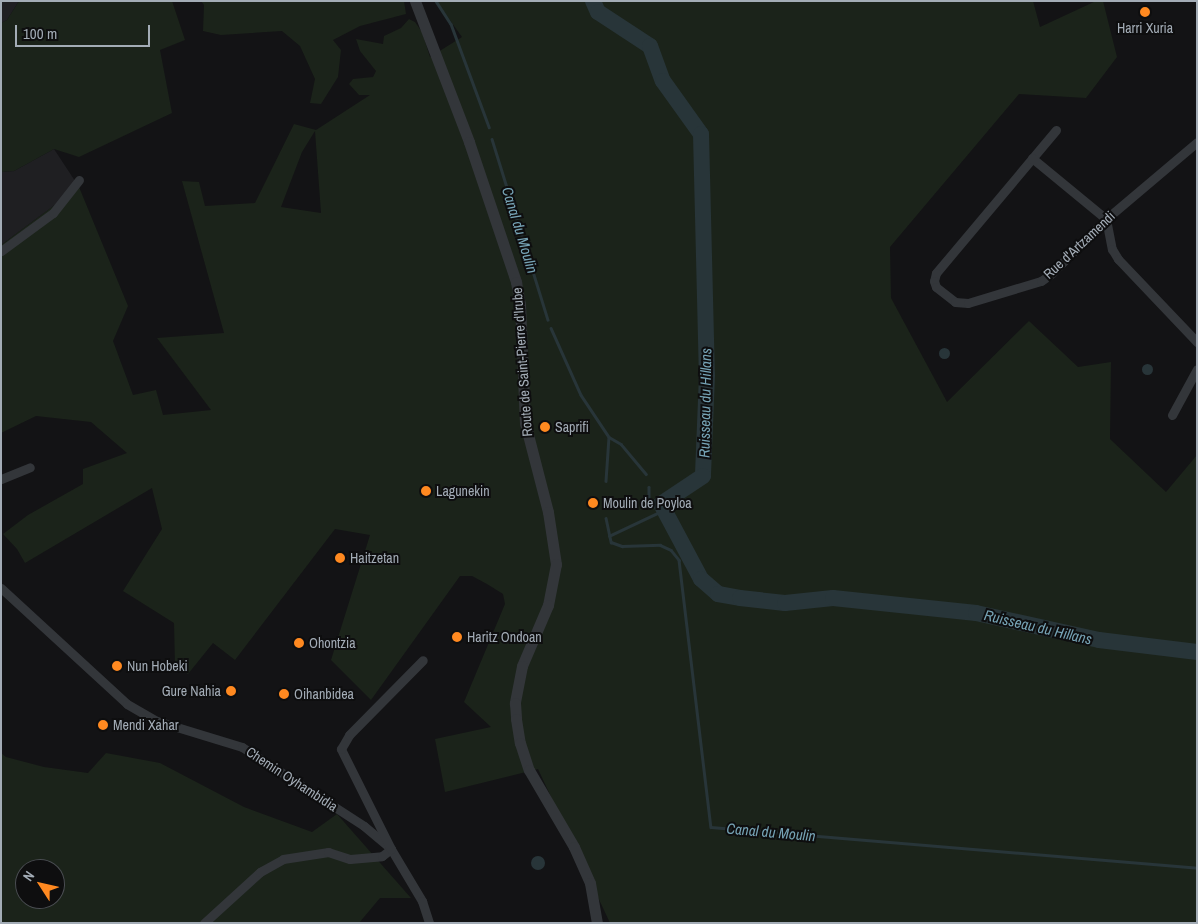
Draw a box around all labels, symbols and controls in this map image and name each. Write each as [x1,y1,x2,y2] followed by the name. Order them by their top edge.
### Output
[1139,6,1151,18] marker: Harri Xuria
[18,15,152,47] scale bar
[1117,20,1173,36] place label: Harri Xuria
[23,23,57,44] text: 100 m
[498,185,542,275] water label: Canal du Moulin
[1040,208,1118,282] street label: Rue d'Artzamendi
[508,287,536,437] street label: Route de Saint-Pierre d'Irube
[695,348,715,458] water label: Ruisseau du Hillans
[555,419,589,435] place label: Saprifi
[539,421,551,433] marker: Saprifi
[436,483,490,499] place label: Lagunekin
[420,485,432,497] marker: Lagunekin
[603,495,692,511] place label: Moulin de Poyloa
[587,497,599,509] marker: Moulin de Poyloa
[350,550,399,566] place label: Haitzetan
[334,552,346,564] marker: Haitzetan
[982,606,1094,648] water label: Ruisseau du Hillans
[467,629,542,645] place label: Haritz Ondoan
[451,631,463,643] marker: Haritz Ondoan
[309,635,356,651] place label: Ohontzia
[293,637,305,649] marker: Ohontzia
[127,658,188,674] place label: Nun Hobeki
[111,660,123,672] marker: Nun Hobeki
[162,683,221,699] place label: Gure Nahia
[225,685,237,697] marker: Gure Nahia
[294,686,354,702] place label: Oihanbidea
[278,688,290,700] marker: Oihanbidea
[113,717,179,733] place label: Mendi Xahar
[97,719,109,731] marker: Mendi Xahar
[243,743,341,815] street label: Chemin Oyhambidia
[726,819,816,845] water label: Canal du Moulin
[15,859,65,909] north arrow
[19,867,38,885] text: N

